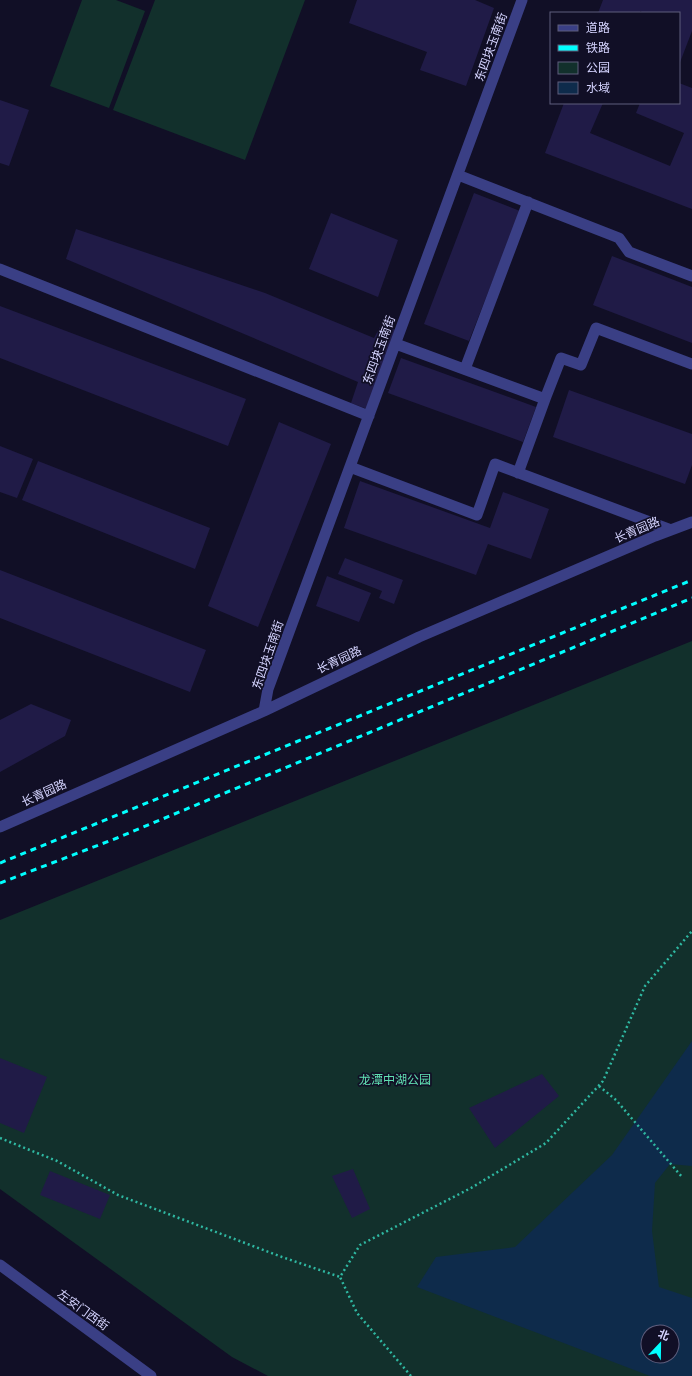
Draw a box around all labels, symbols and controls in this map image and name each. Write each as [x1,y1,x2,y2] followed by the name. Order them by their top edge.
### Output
[472,11,510,83] street label: 东四块玉南街
[550,12,680,104] legend
[586,21,610,35] text: 道路
[586,41,610,55] text: 铁路
[586,61,610,75] text: 公园
[586,81,610,95] text: 水域
[360,314,398,386] street label: 东四块玉南街
[612,514,662,546] street label: 长青园路
[250,619,286,691] street label: 东四块玉南街
[314,644,364,676] street label: 长青园路
[19,777,69,809] street label: 长青园路
[359,1073,431,1087] park label: 龙潭中湖公园
[55,1287,111,1333] street label: 左安门西街
[640,1324,680,1364] north arrow
[656,1327,671,1343] text: 北

